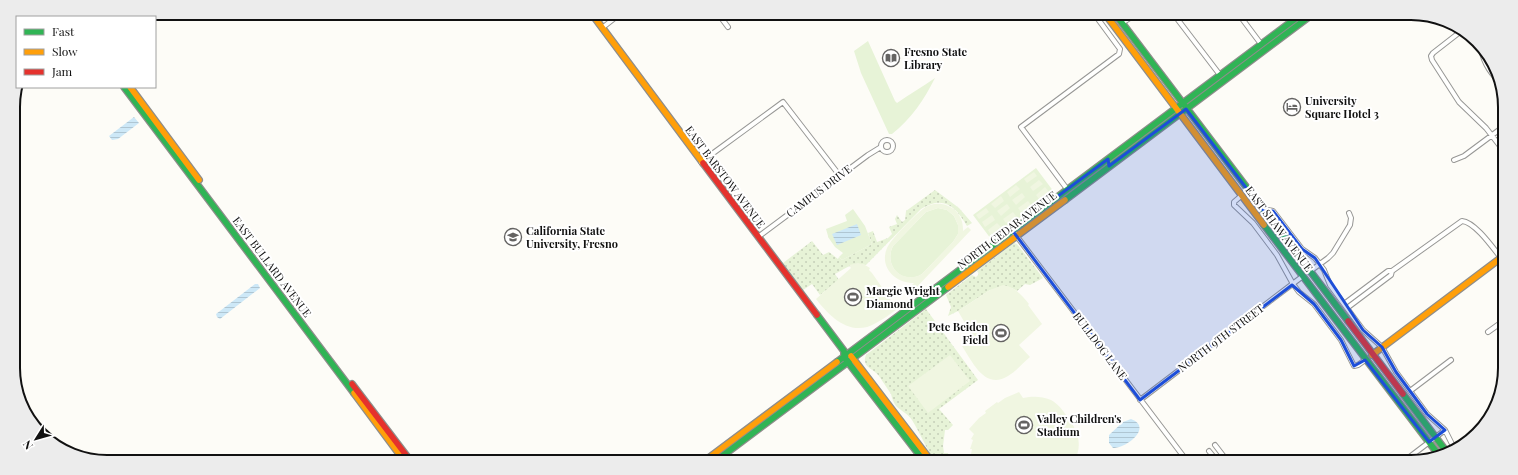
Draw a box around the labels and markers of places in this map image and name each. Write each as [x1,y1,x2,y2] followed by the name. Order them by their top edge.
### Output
[904,44,967,72] place label: Fresno State Library
[881,48,901,68] library icon: Fresno State Library
[1305,93,1379,121] place label: University Square Hotel 3
[1282,97,1302,117] hotel icon: University Square Hotel 3
[526,223,618,251] place label: California State University, Fresno
[503,227,523,247] school or university icon: California State University, Fresno
[866,283,940,311] place label: Margie Wright Diamond
[843,287,863,307] sports icon: Margie Wright Diamond
[928,319,988,347] place label: Pete Beiden Field
[991,323,1011,343] sports icon: Pete Beiden Field
[1036,411,1121,439] place label: Valley Children's Stadium
[1014,415,1034,435] sports icon: Valley Children's Stadium

